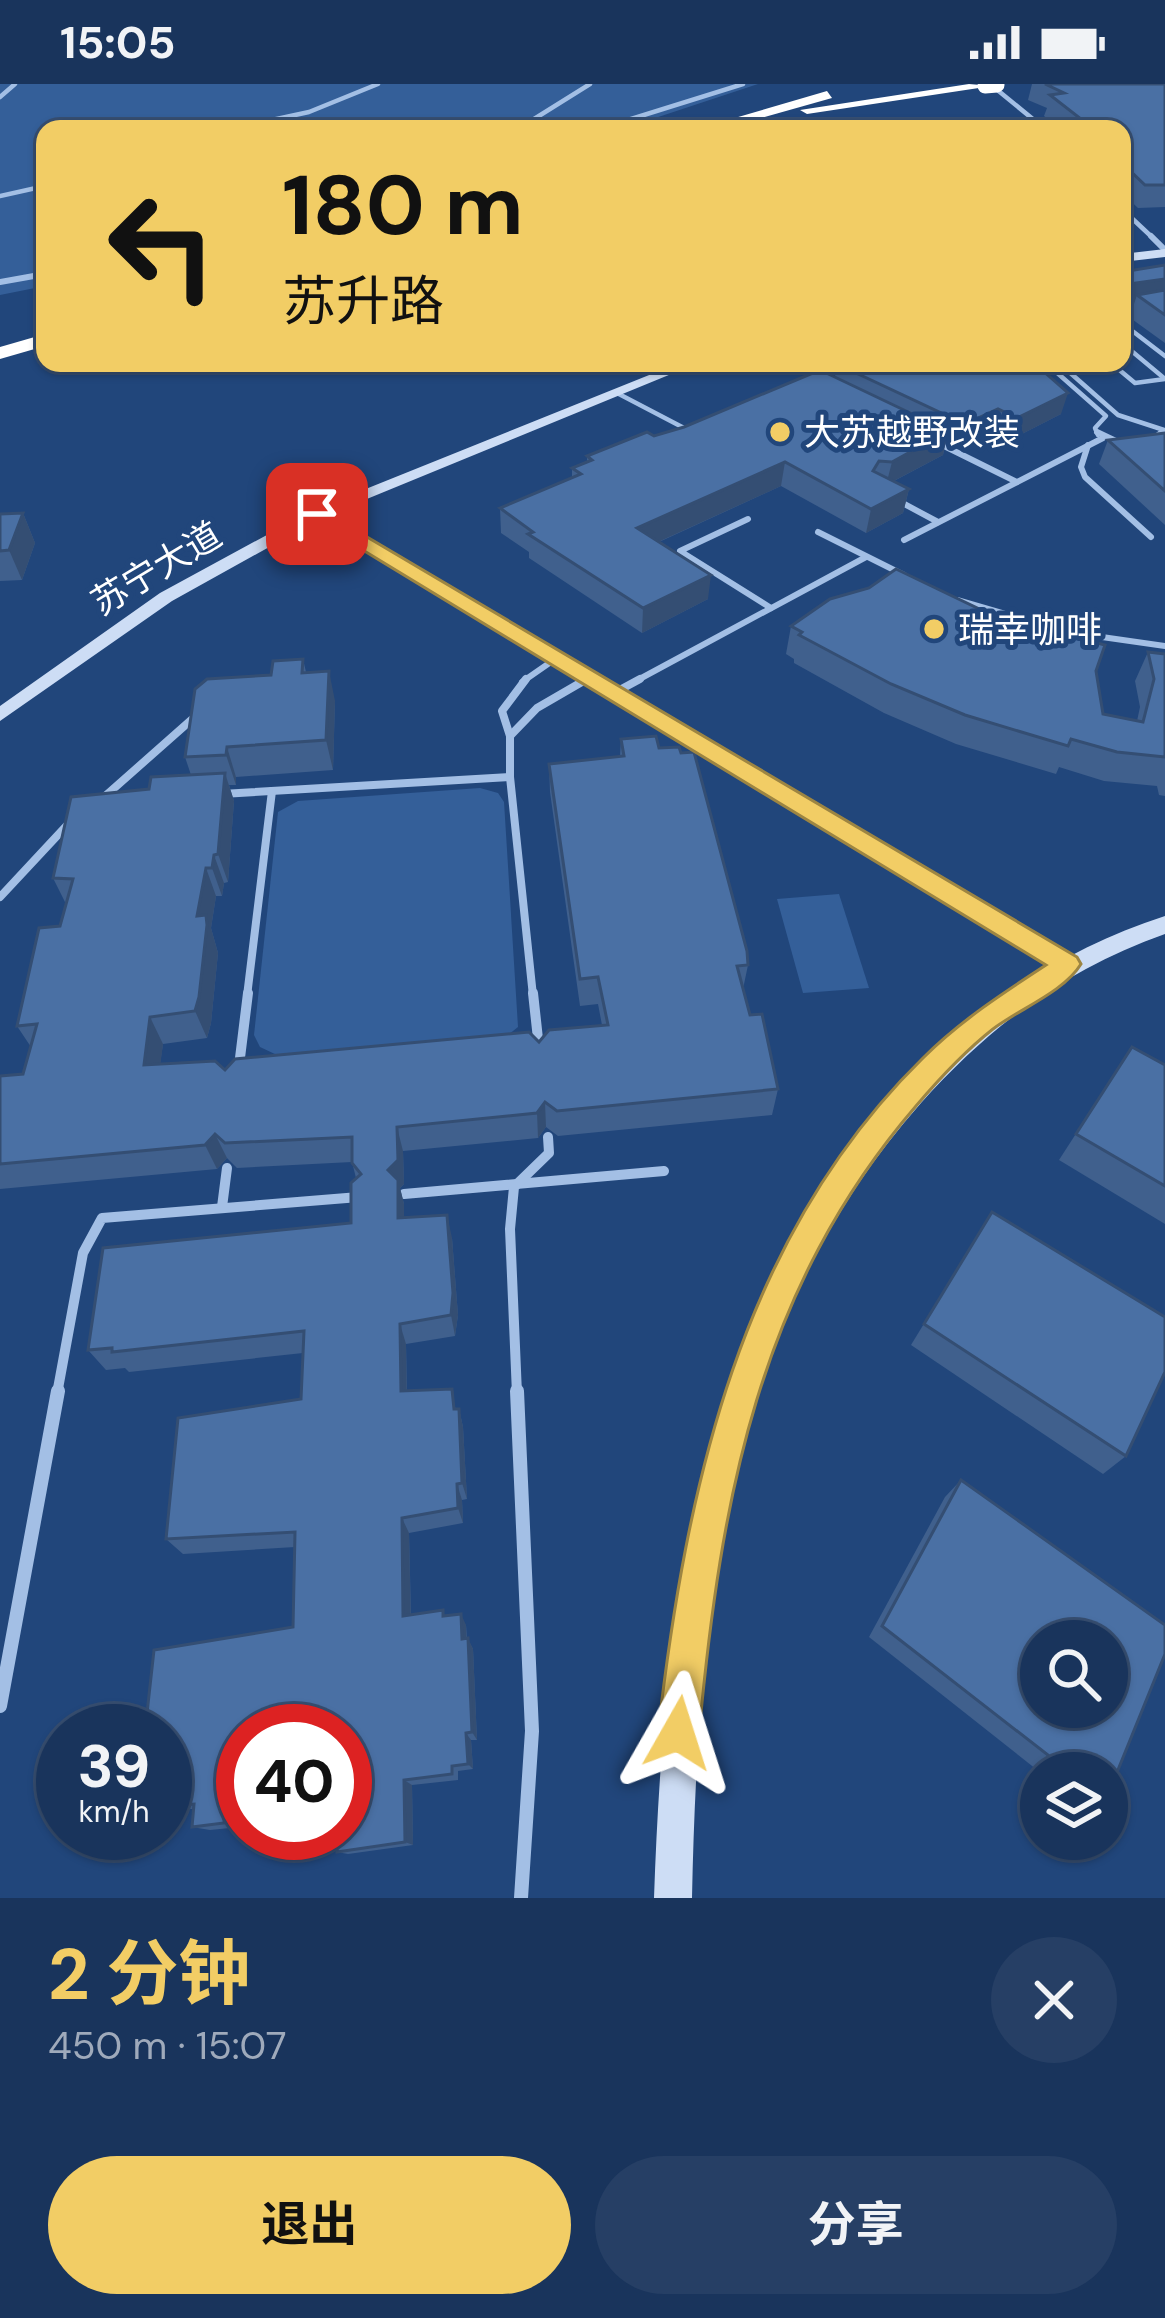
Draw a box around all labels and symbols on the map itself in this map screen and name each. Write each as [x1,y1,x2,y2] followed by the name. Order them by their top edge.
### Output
[804,409,1020,456] place label: 大苏越野改装
[767,419,793,445] marker: 大苏越野改装
[266,463,368,565] pin
[82,511,230,626] street label: 苏宁大道
[958,606,1102,653] place label: 瑞幸咖啡
[921,616,947,642] marker: 瑞幸咖啡
[615,1670,741,1796] position arrow
[216,1704,372,1860] speed limit sign: 40

